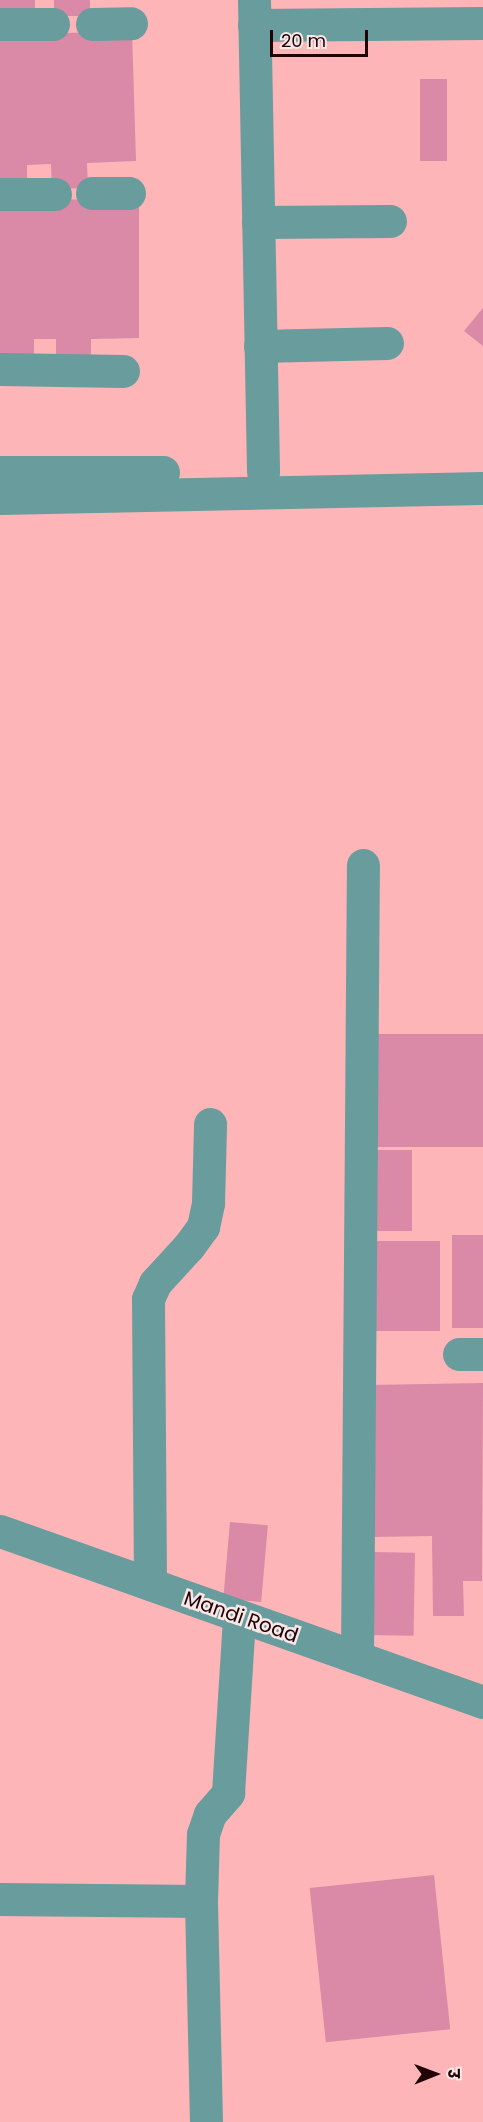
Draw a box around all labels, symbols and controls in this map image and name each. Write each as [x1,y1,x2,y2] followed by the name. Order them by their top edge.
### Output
[273,18,370,56] scale bar
[281,28,326,53] text: 20 m
[181,1586,301,1648] street label: Mandi Road
[405,2044,465,2104] north arrow
[442,2069,465,2078] text: उ

